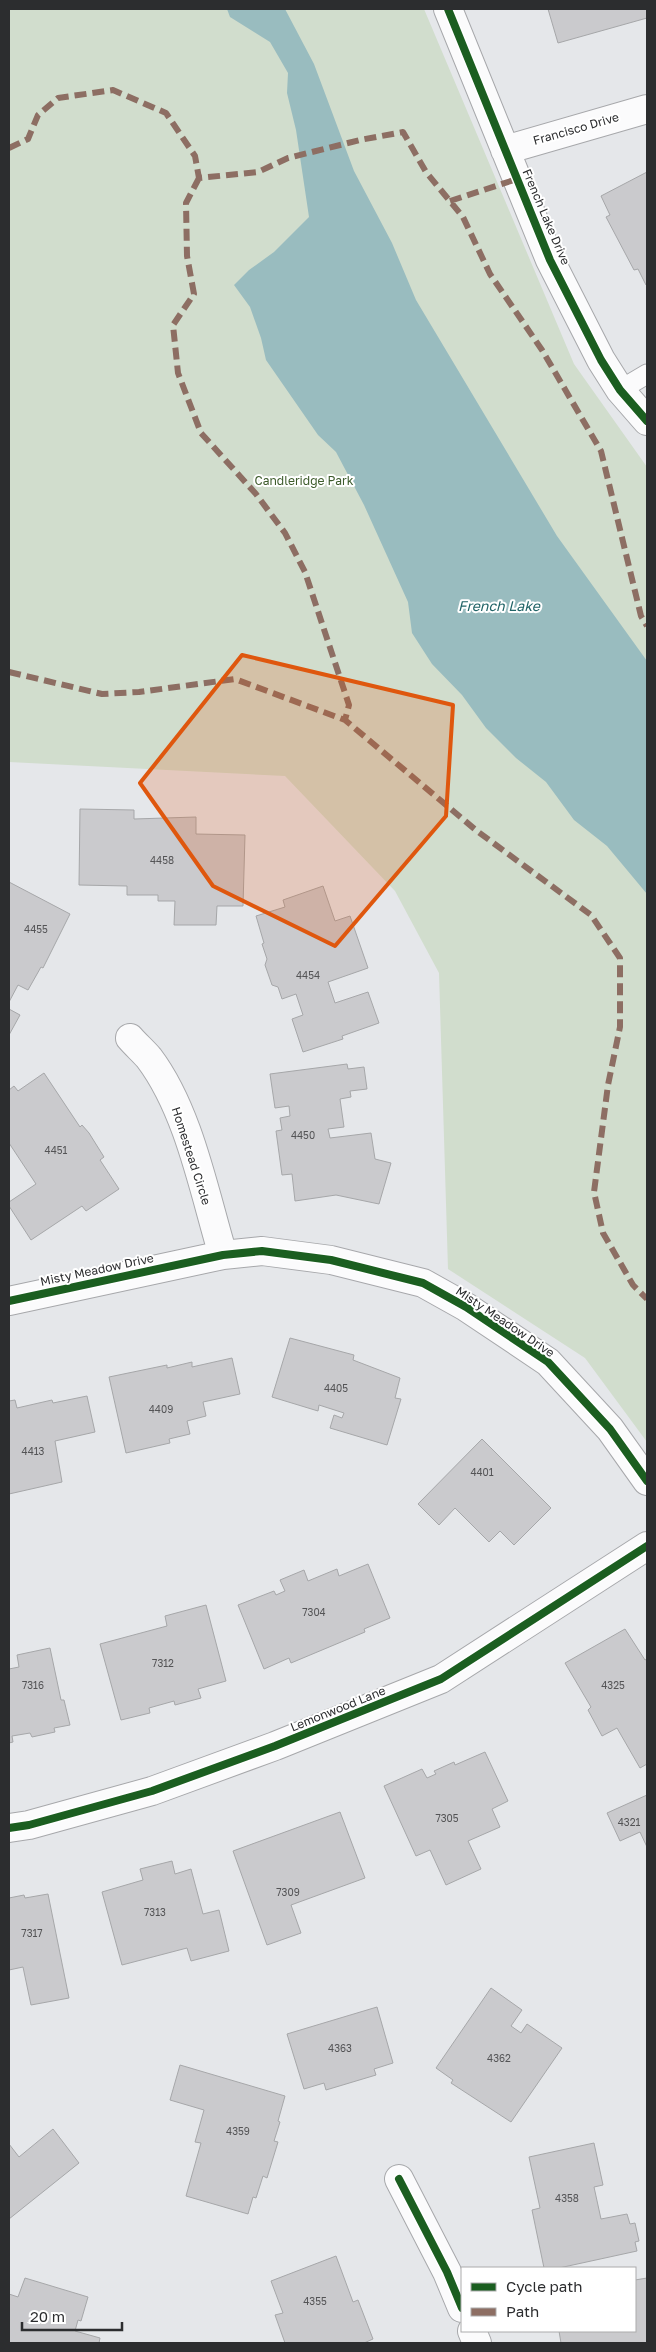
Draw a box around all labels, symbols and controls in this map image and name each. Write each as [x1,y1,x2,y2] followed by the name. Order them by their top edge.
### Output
[531,109,620,148] street label: Francisco Drive
[519,166,573,267] street label: French Lake Drive
[255,473,354,488] park label: Candleridge Park
[458,597,541,614] water label: French Lake
[150,854,174,866] house number: 4458
[24,923,48,935] house number: 4455
[296,969,320,981] house number: 4454
[169,1105,214,1207] street label: Homestead Circle
[291,1129,315,1141] house number: 4450
[45,1144,68,1156] house number: 4451
[39,1250,155,1289] street label: Misty Meadow Drive
[453,1283,557,1360] street label: Misty Meadow Drive
[324,1382,348,1394] house number: 4405
[149,1403,173,1415] house number: 4409
[22,1445,45,1457] house number: 4413
[470,1466,494,1478] house number: 4401
[302,1606,326,1618] house number: 7304
[152,1657,174,1669] house number: 7312
[22,1679,44,1691] house number: 7316
[601,1679,625,1691] house number: 4325
[288,1683,388,1734] street label: Lemonwood Lane
[435,1812,459,1824] house number: 7305
[618,1816,640,1828] house number: 4321
[276,1886,300,1898] house number: 7309
[144,1906,166,1918] house number: 7313
[21,1927,43,1939] house number: 7317
[328,2042,352,2054] house number: 4363
[487,2052,511,2064] house number: 4362
[226,2125,250,2137] house number: 4359
[555,2192,579,2204] house number: 4358
[461,2267,636,2332] legend
[506,2277,582,2295] text: Cycle path
[303,2295,327,2307] house number: 4355
[22,2300,122,2332] scale bar
[506,2302,539,2320] text: Path
[30,2307,65,2325] text: 20 m

